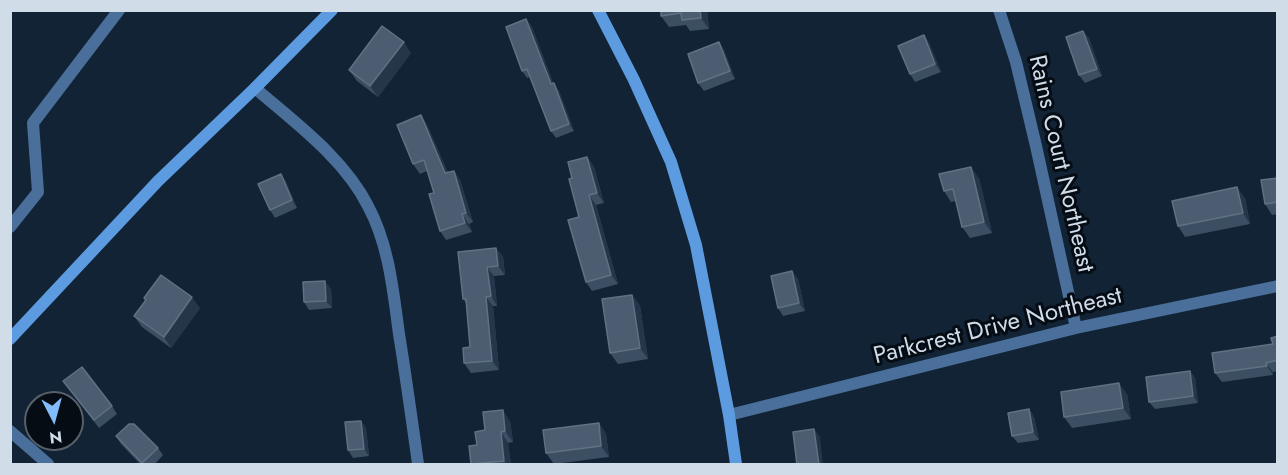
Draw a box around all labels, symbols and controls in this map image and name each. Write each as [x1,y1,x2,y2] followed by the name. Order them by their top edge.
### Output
[1021,53,1099,275] street label: Rains Court Northeast
[871,282,1125,372] street label: Parkcrest Drive Northeast
[24,391,84,451] north arrow
[48,425,63,450] text: N

